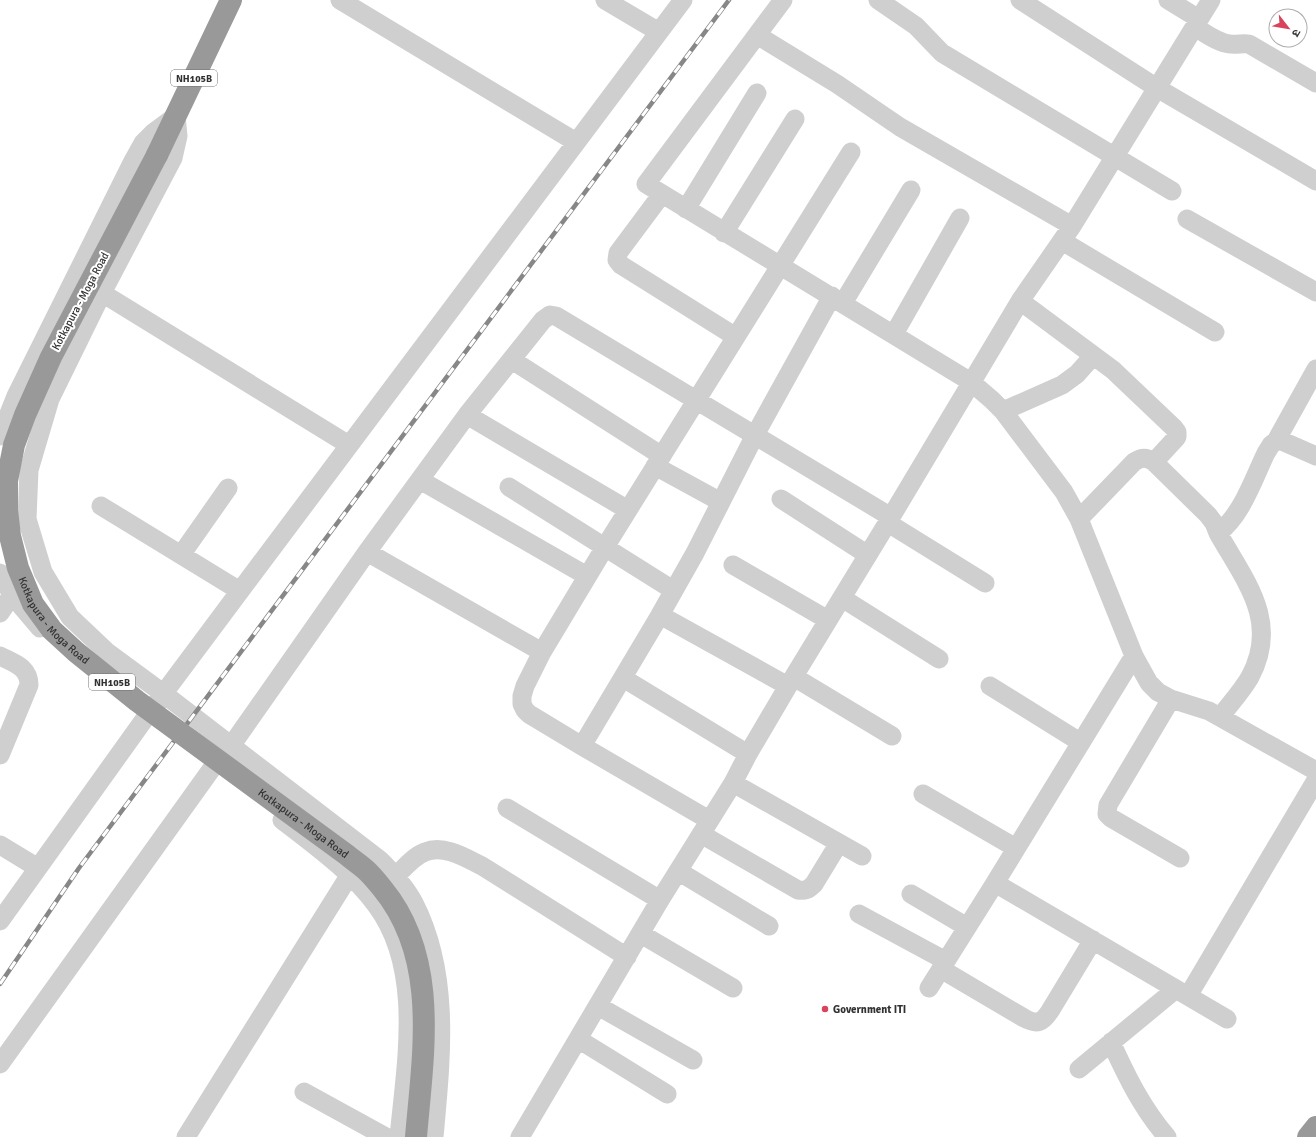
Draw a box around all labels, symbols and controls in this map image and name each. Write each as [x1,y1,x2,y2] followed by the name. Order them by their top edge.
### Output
[1268,8,1308,48] north arrow
[1289,27,1303,39] text: उ
[171,70,217,86] road number: NH105B
[49,250,112,352] street label: Kotkapura - Moga Road
[15,575,92,667] street label: Kotkapura - Moga Road
[89,674,135,690] road number: NH105B
[255,786,351,861] street label: Kotkapura - Moga Road
[833,1003,906,1016] place label: Government ITI
[820,1004,830,1014] marker: Government ITI

